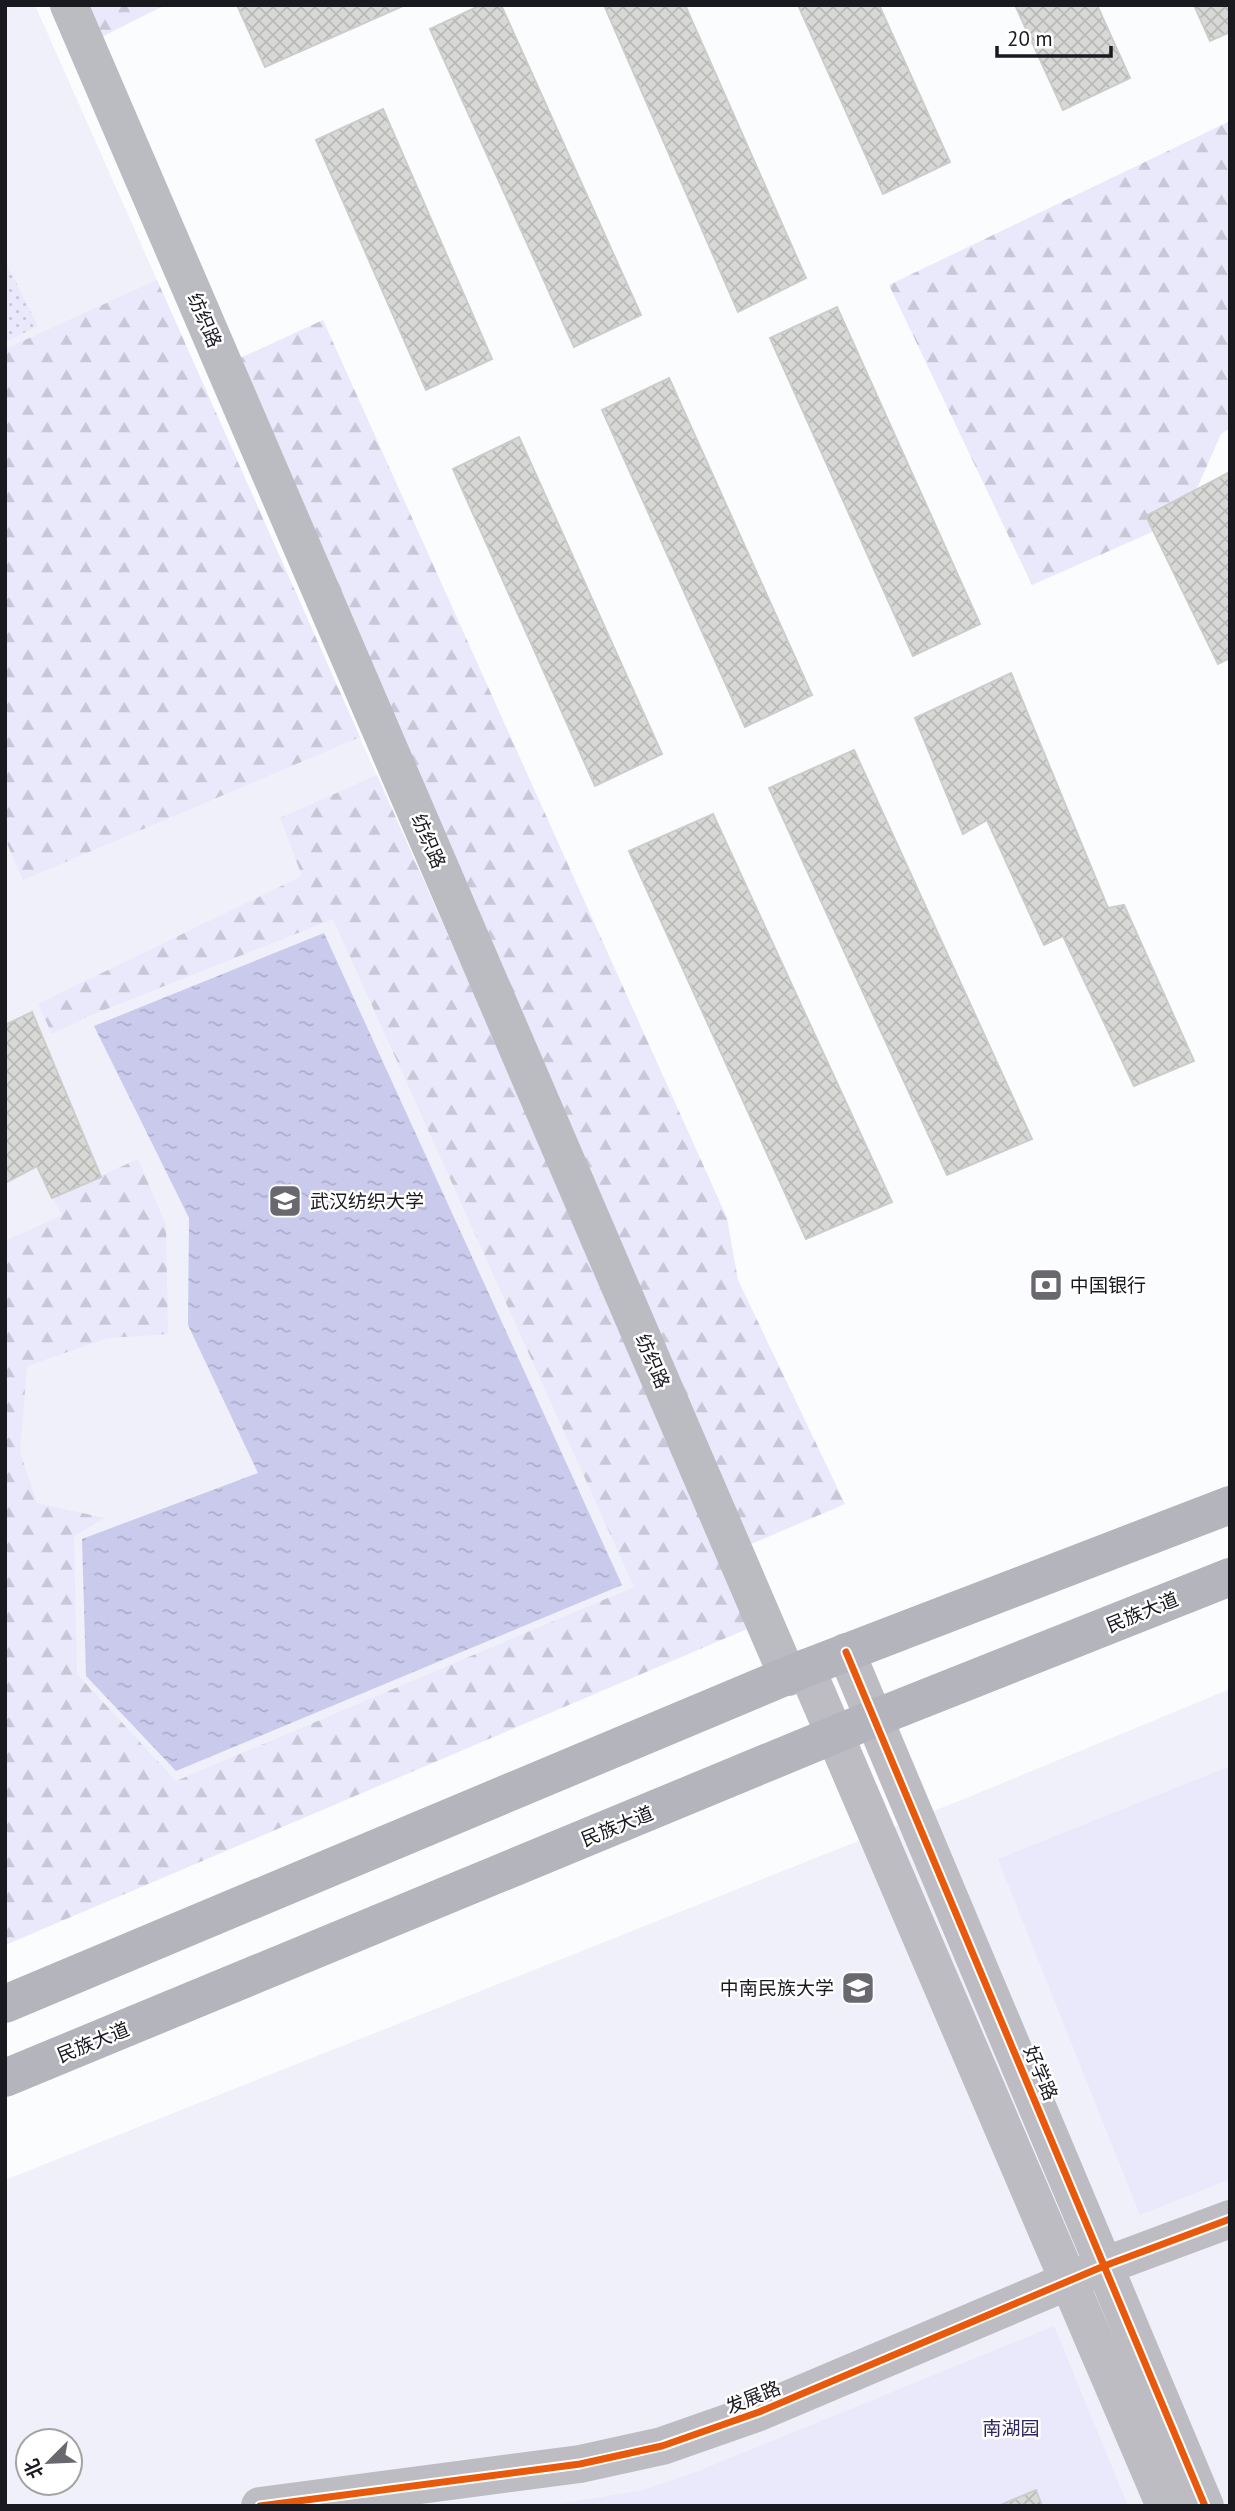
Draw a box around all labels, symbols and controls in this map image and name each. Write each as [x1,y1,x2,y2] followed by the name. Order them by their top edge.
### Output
[997,14,1111,58] scale bar
[1007,25,1053,52] text: 20 m
[183,289,227,351] street label: 纺织路
[407,810,451,872] street label: 纺织路
[266,1182,304,1220] school or university icon: 武汉纺织大学
[310,1189,424,1213] place label: 武汉纺织大学
[1027,1266,1065,1304] bank icon: 中国银行
[1070,1273,1146,1297] place label: 中国银行
[631,1330,675,1392] street label: 纺织路
[1102,1587,1182,1637] street label: 民族大道
[577,1801,657,1851] street label: 民族大道
[839,1969,877,2007] school or university icon: 中南民族大学
[720,1976,834,2000] place label: 中南民族大学
[53,2017,133,2067] street label: 民族大道
[1019,2042,1063,2104] street label: 好学路
[722,2375,784,2419] street label: 发展路
[982,2416,1040,2440] park label: 南湖园
[14,2427,84,2497] north arrow
[19,2455,48,2482] text: 北

